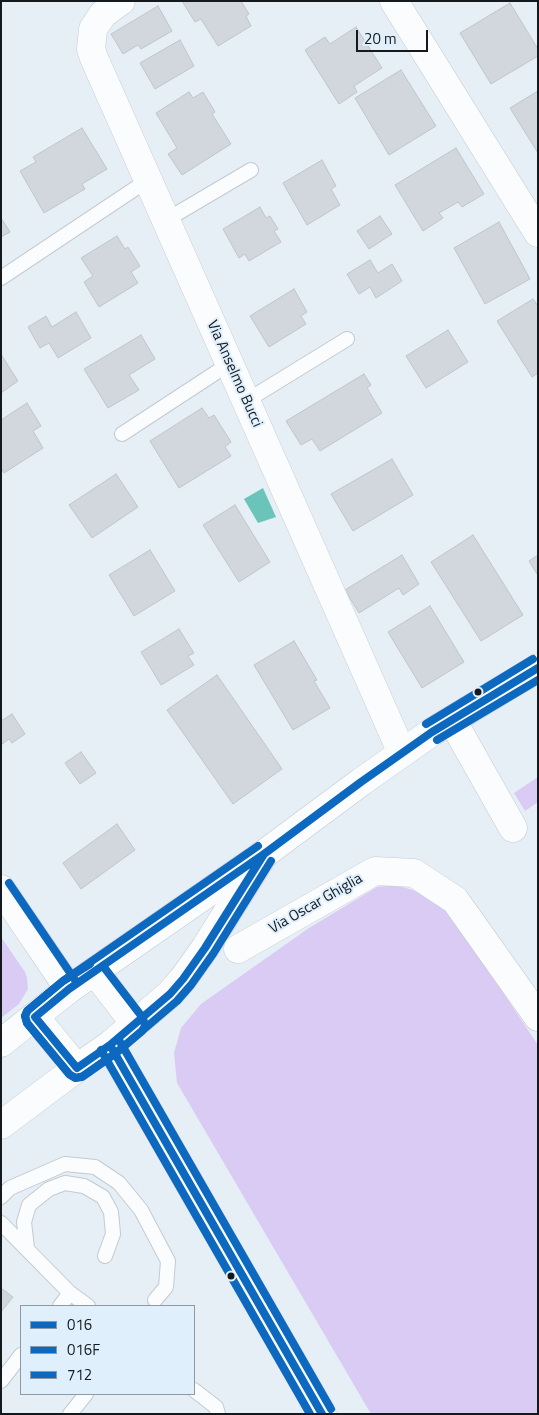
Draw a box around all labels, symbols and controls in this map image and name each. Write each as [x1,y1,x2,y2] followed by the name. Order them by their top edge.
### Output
[359,20,432,52] scale bar
[364,27,397,50] text: 20 m
[202,318,266,430] street label: Via Anselmo Bucci
[473,687,483,697] unlabelled marker
[266,870,366,938] street label: Via Oscar Ghiglia
[226,1271,236,1281] unlabelled marker
[20,1305,195,1395] legend
[67,1313,92,1336] text: 016
[67,1338,100,1361] text: 016F
[67,1363,92,1386] text: 712

